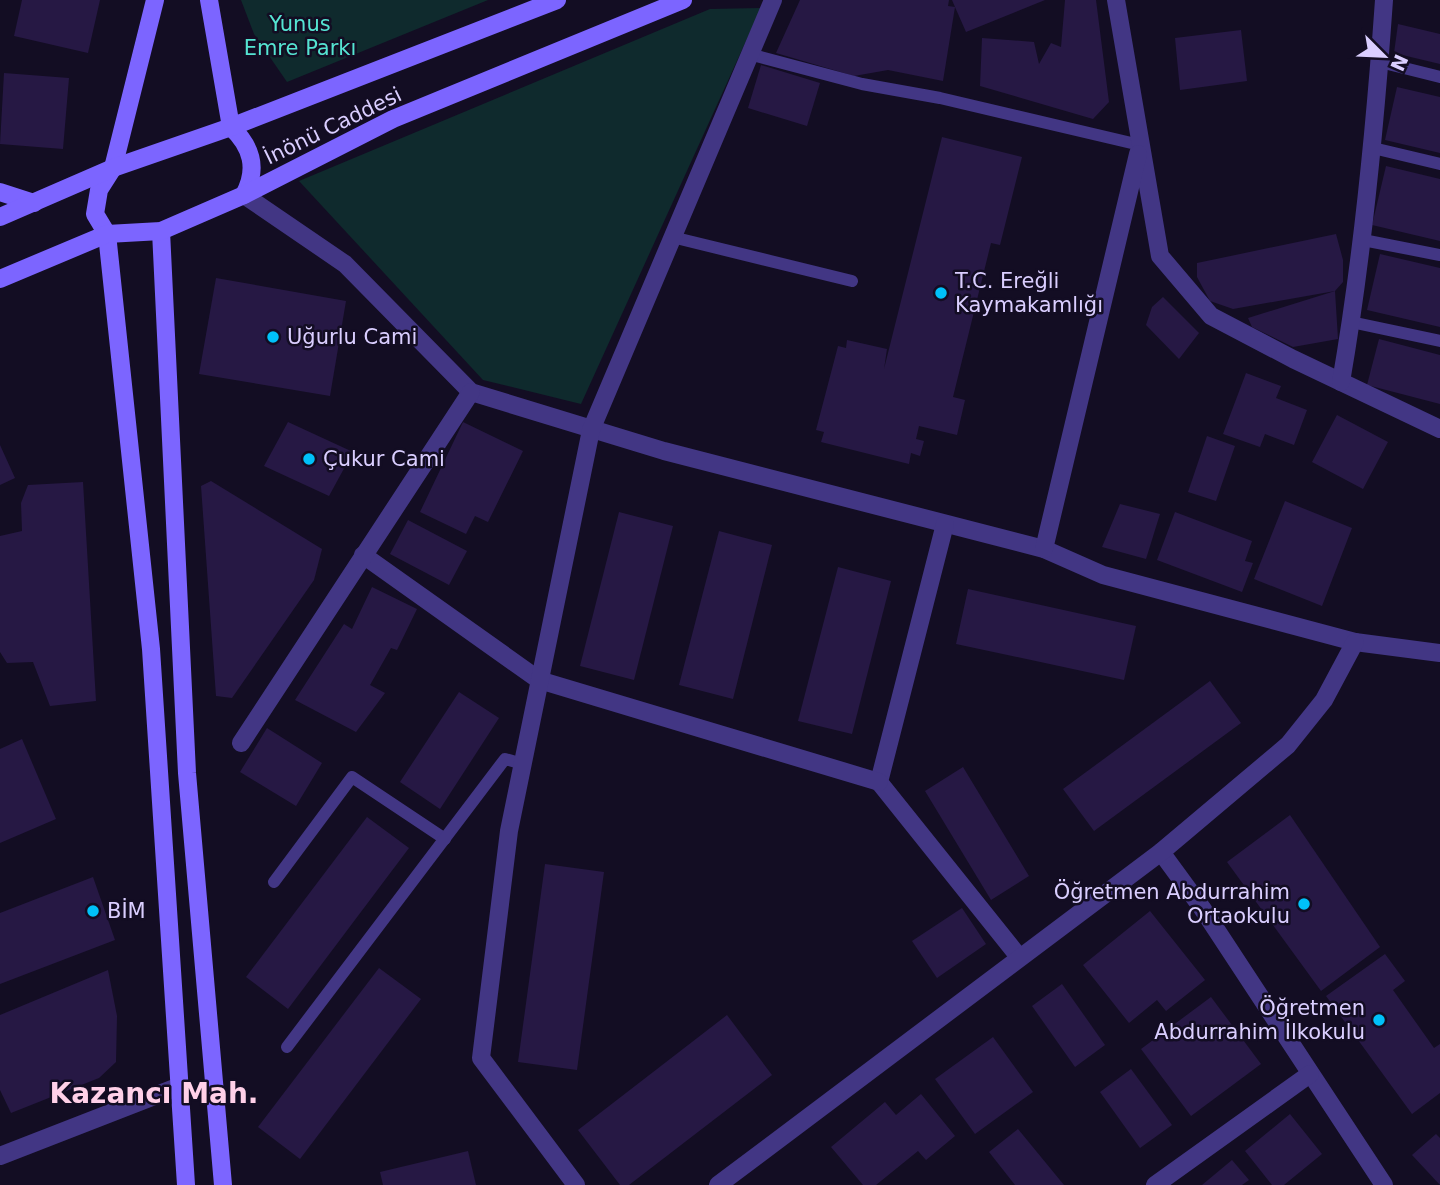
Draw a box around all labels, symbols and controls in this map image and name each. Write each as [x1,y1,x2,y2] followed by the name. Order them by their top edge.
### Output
[244,12,356,60] park label: Yunus Emre Parkı
[1349,21,1419,91] north arrow
[1386,51,1413,75] text: N
[260,82,405,170] street label: İnönü Caddesi
[954,269,1103,317] place label: T.C. Ereğli Kaymakamlığı
[933,285,949,301] marker: T.C. Ereğli Kaymakamlığı
[287,325,417,349] place label: Uğurlu Cami
[265,329,281,345] marker: Uğurlu Cami
[323,447,445,471] place label: Çukur Cami
[301,451,317,467] marker: Çukur Cami
[1054,879,1290,928] place label: Öğretmen Abdurrahim Ortaokulu
[1296,896,1312,912] marker: Öğretmen Abdurrahim Ortaokulu
[107,898,146,923] place label: BİM
[85,903,101,919] marker: BİM
[1154,995,1365,1044] place label: Öğretmen Abdurrahim İlkokulu
[1371,1012,1387,1028] marker: Öğretmen Abdurrahim İlkokulu
[50,1077,259,1110] district label: Kazancı Mah.

